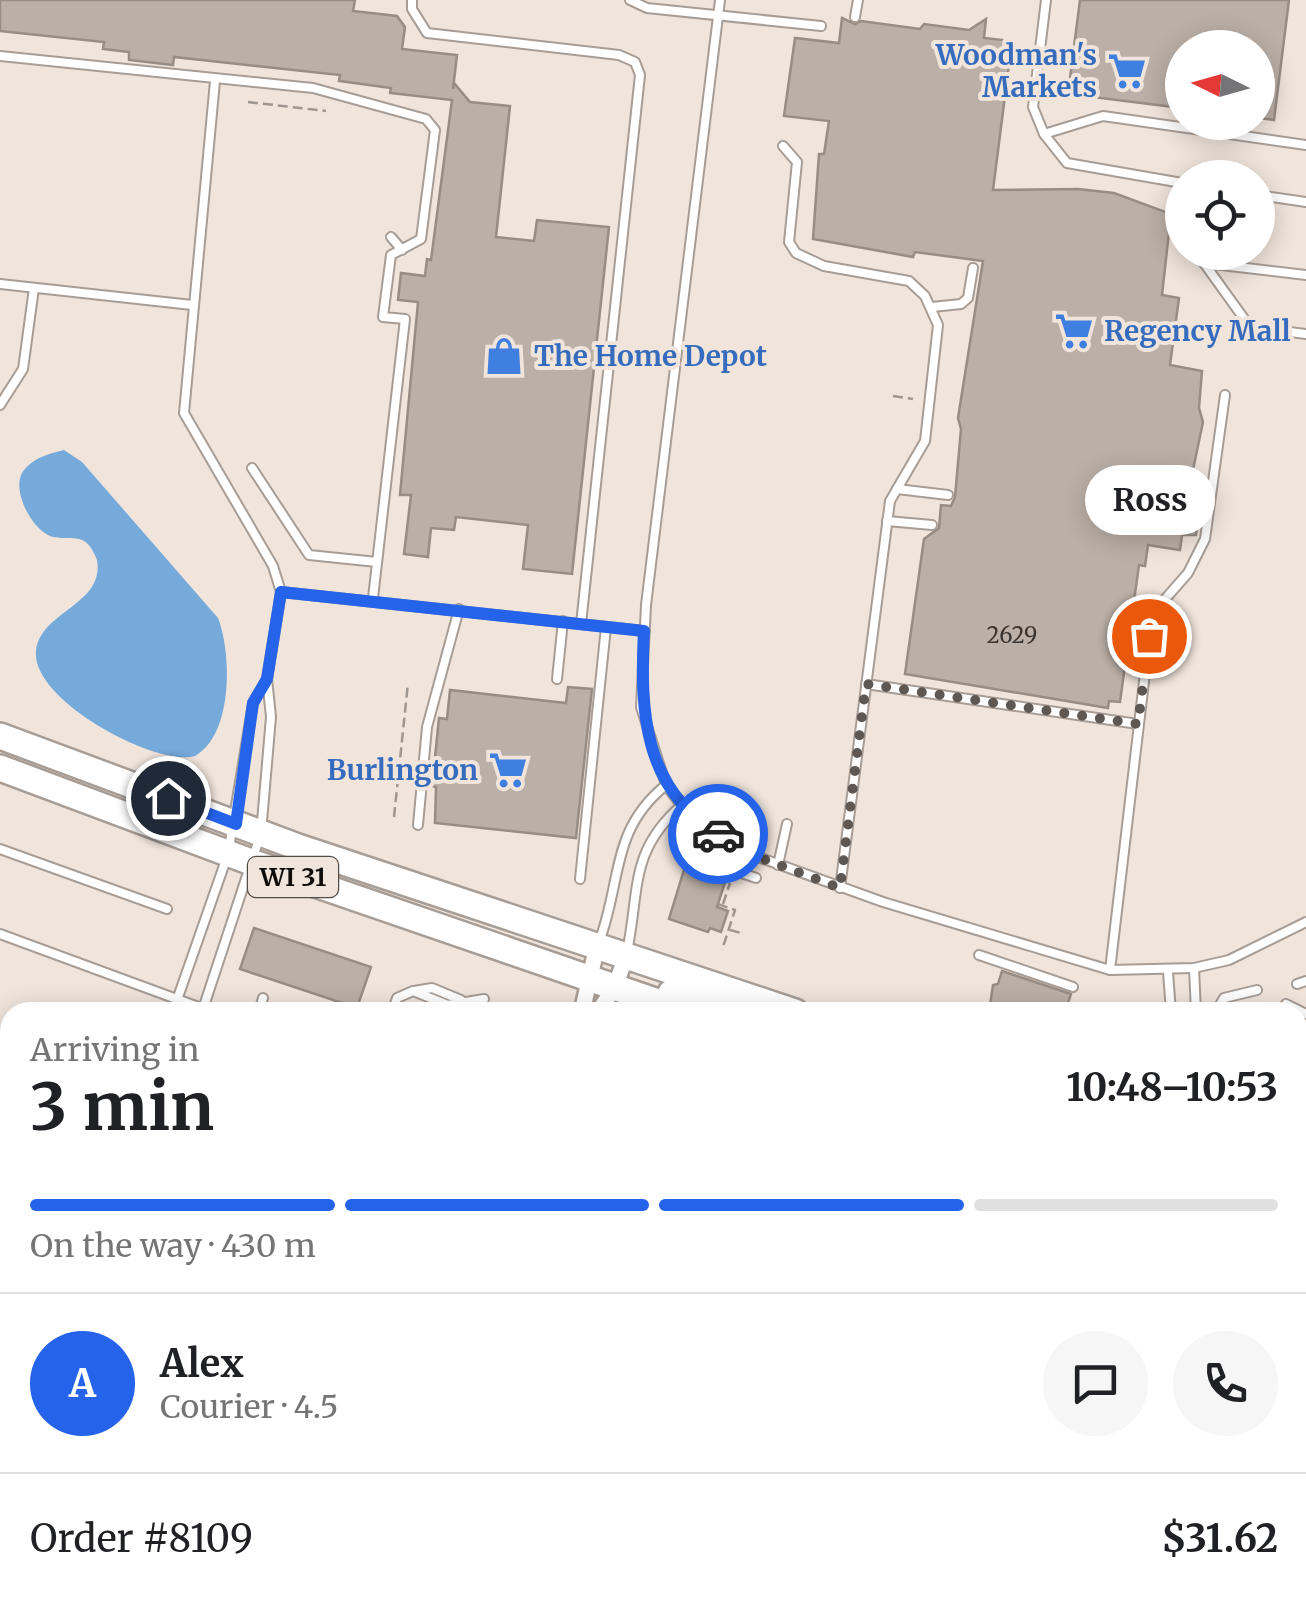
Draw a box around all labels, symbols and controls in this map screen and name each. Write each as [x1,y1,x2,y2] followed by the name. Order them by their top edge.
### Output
[1165,30,1275,140] north arrow
[1165,30,1275,270] map controls
[935,37,1097,105] place label: Woodman's Markets
[1106,50,1148,92] supermarket icon: Woodman's Markets
[1165,160,1275,270] button: locate
[1053,310,1095,352] supermarket icon: Regency Mall
[1104,313,1291,349] place label: Regency Mall
[483,335,525,377] shop icon: The Home Depot
[534,338,767,374] place label: The Home Depot
[1084,466,1214,536] callout: Ross
[1113,480,1187,520] text: Ross
[1107,594,1192,679] pin
[1122,609,1177,664] icon: bag
[987,621,1037,649] house number: 2629
[487,749,529,791] supermarket icon: Burlington
[327,752,478,788] place label: Burlington
[126,756,211,841] pin
[141,771,196,826] icon: home
[668,784,768,884] courier
[691,807,746,862] icon: car
[248,857,338,897] road number: WI 31
[30,1030,199,1070] text: Arriving in
[1066,1064,1278,1111] text: 10:48–10:53
[30,1066,214,1148] text: 3 min
[30,1226,316,1266] text: On the way · 430 m
[1043,1331,1148,1436] button: chat
[1173,1331,1278,1436] button: phone
[160,1340,244,1387] text: Alex
[69,1360,96,1407] text: A
[160,1387,338,1427] text: Courier · 4.5
[30,1515,253,1562] text: Order #8109
[1161,1515,1278,1562] text: $31.62

